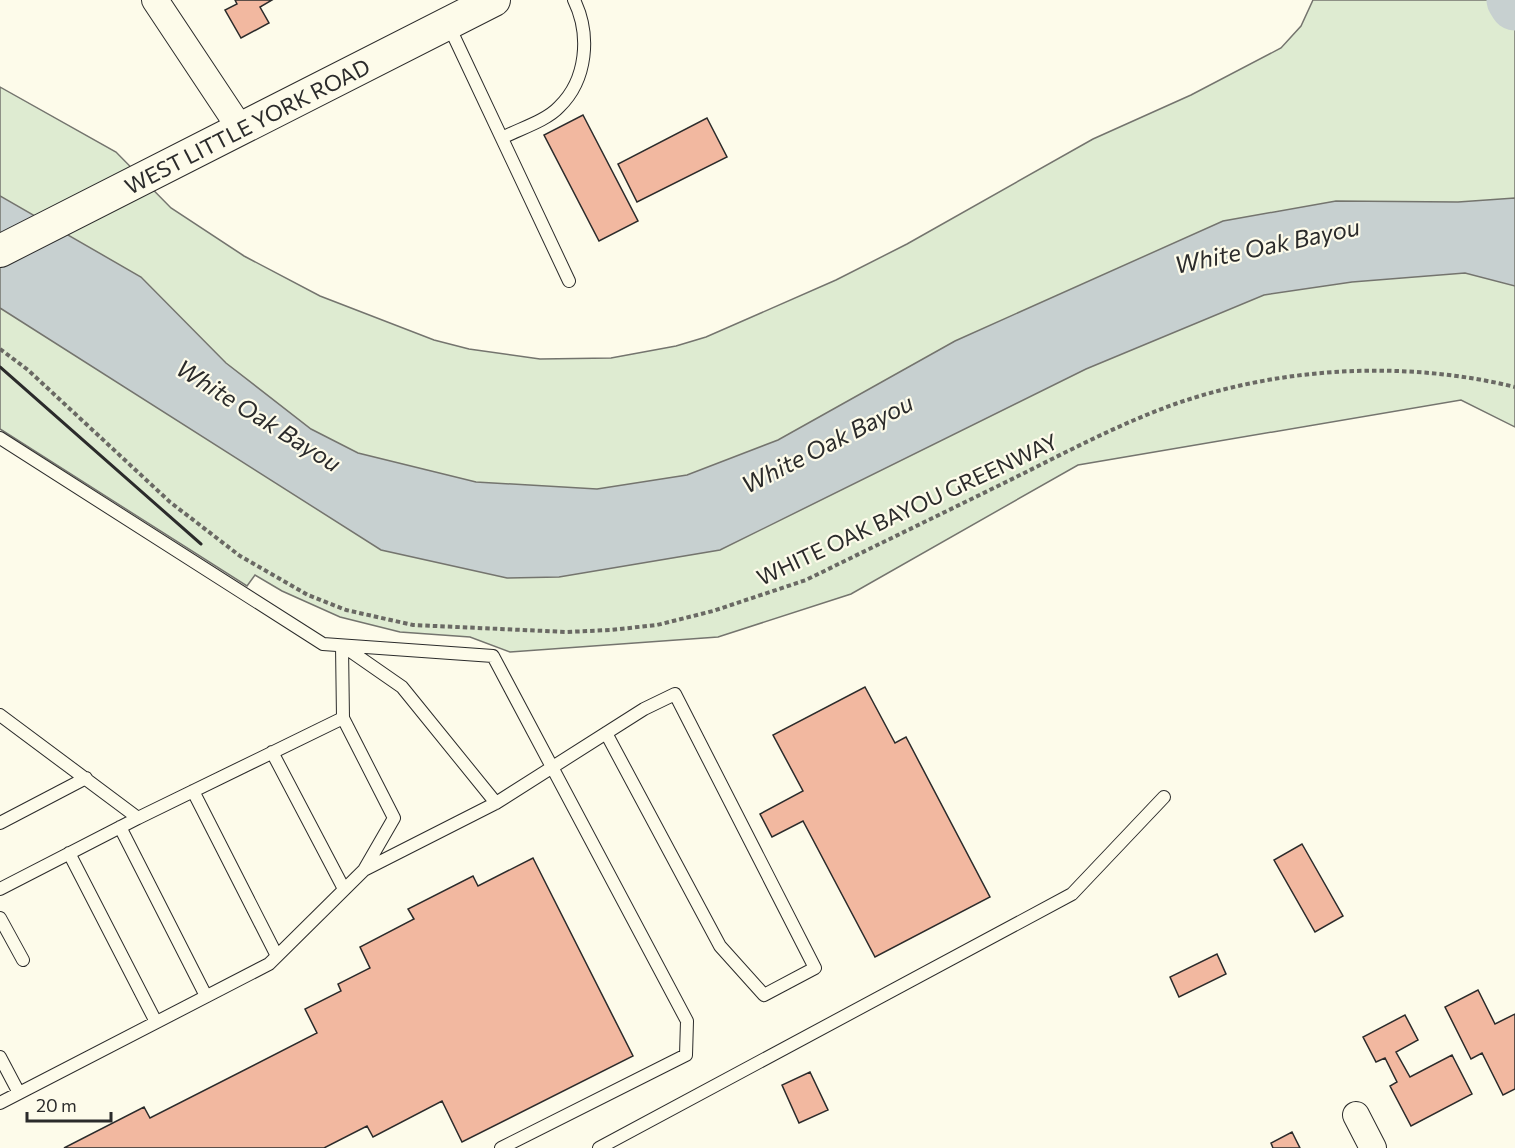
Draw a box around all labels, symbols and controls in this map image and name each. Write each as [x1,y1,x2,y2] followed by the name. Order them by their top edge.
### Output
[120,52,374,200] street label: WEST LITTLE YORK ROAD
[1172,211,1362,279] water label: White Oak Bayou
[171,353,347,477] water label: White Oak Bayou
[736,387,918,499] water label: White Oak Bayou
[752,427,1062,591] street label: WHITE OAK BAYOU GREENWAY
[27,1085,111,1123] scale bar
[36,1094,77,1116] text: 20 m

